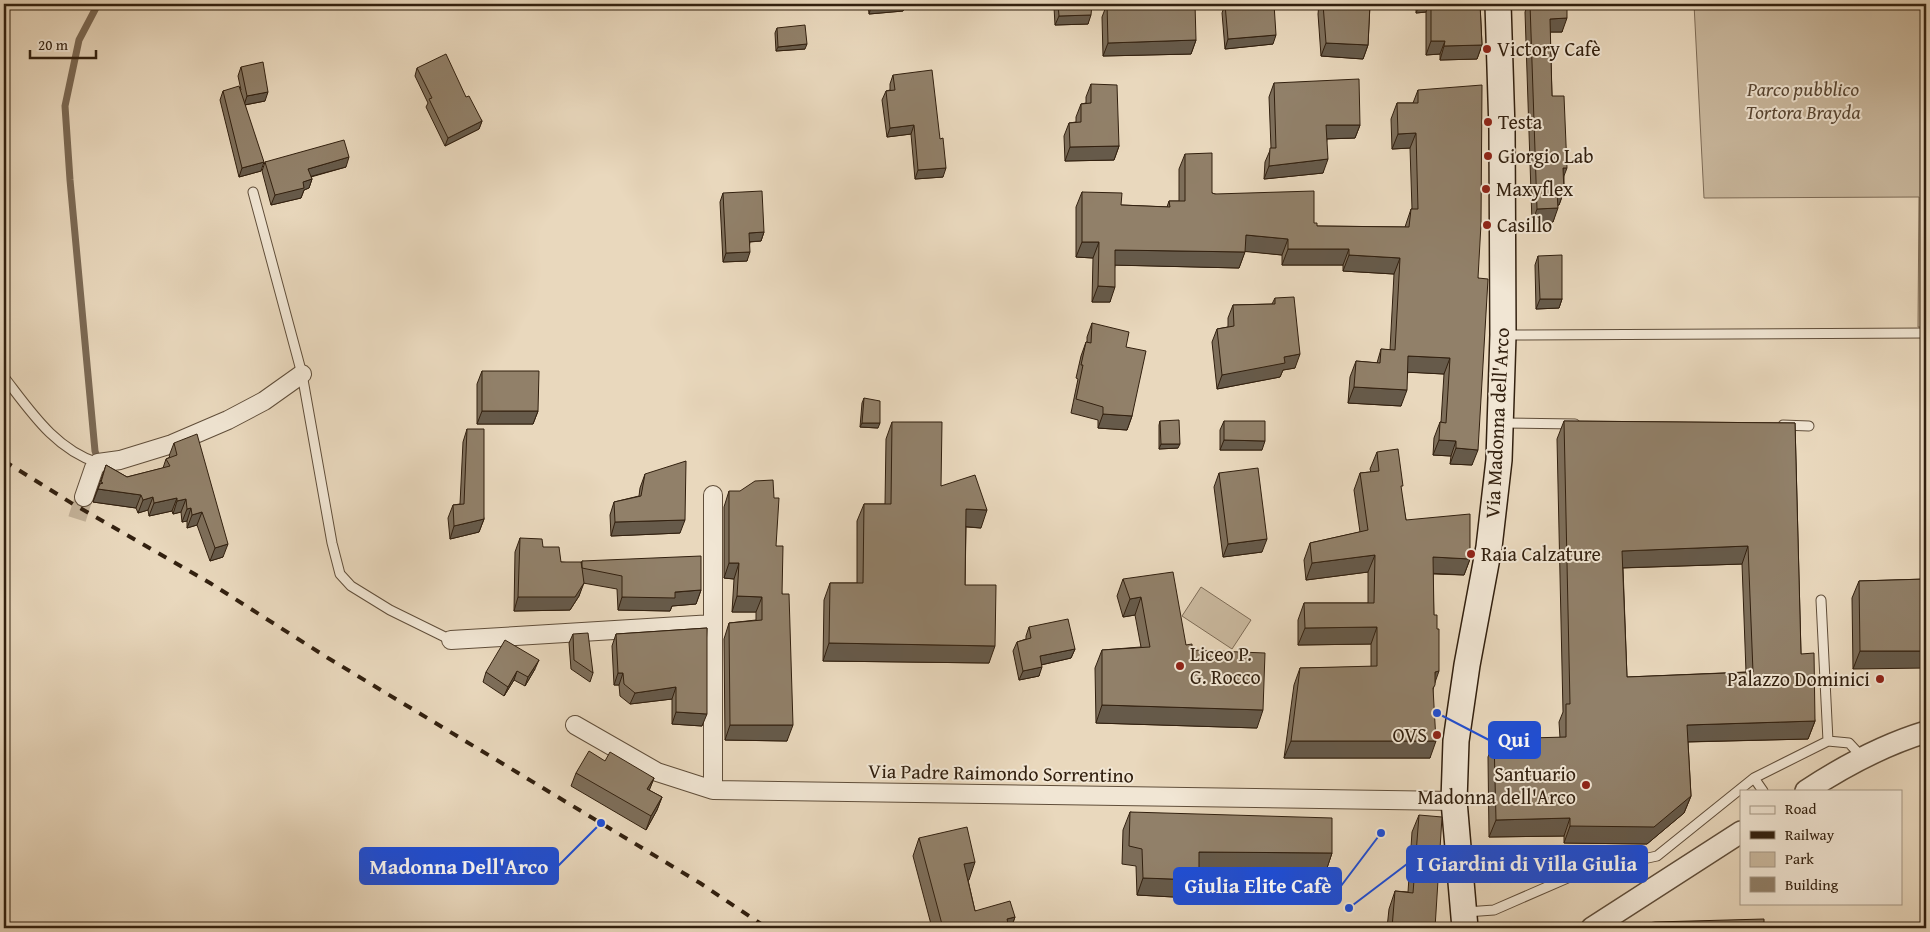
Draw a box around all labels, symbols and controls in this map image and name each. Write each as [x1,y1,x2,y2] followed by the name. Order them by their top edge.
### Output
[30,28,96,60] scale bar
[38,34,69,55] text: 20 m
[1497,34,1601,63] place label: Victory Cafè
[1481,43,1493,55] marker: Victory Cafè
[1745,74,1861,126] park label: Parco pubblico Tortora Brayda
[1498,107,1543,136] place label: Testa
[1482,116,1494,128] marker: Testa
[1498,141,1594,170] place label: Giorgio Lab
[1482,150,1494,162] marker: Giorgio Lab
[1496,174,1574,203] place label: Maxyflex
[1480,183,1492,195] marker: Maxyflex
[1497,210,1552,239] place label: Casillo
[1481,219,1493,231] marker: Casillo
[1477,327,1516,519] street label: Via Madonna dell'Arco
[1481,539,1601,568] place label: Raia Calzature
[1465,548,1477,560] marker: Raia Calzature
[1190,639,1261,691] place label: Liceo P. G. Rocco
[1174,660,1186,672] marker: Liceo P. G. Rocco
[1727,664,1870,693] place label: Palazzo Dominici
[1874,673,1886,685] marker: Palazzo Dominici
[1393,720,1427,749] place label: OVS
[1489,722,1540,758] callout: Qui
[1498,724,1530,755] text: Qui
[1431,729,1443,741] marker: OVS
[868,756,1134,789] street label: Via Padre Raimondo Sorrentino
[1417,759,1576,811] place label: Santuario Madonna dell'Arco
[1580,779,1592,791] marker: Santuario Madonna dell'Arco
[1740,790,1902,904] legend
[1785,798,1816,819] text: Road
[1785,824,1835,845] text: Railway
[1407,846,1647,882] callout: I Giardini di Villa Giulia
[360,848,558,884] callout: Madonna Dell'Arco
[1417,848,1638,879] text: I Giardini di Villa Giulia
[1785,848,1814,869] text: Park
[370,851,548,882] text: Madonna Dell'Arco
[1174,868,1341,904] callout: Giulia Elite Cafè
[1184,870,1332,901] text: Giulia Elite Cafè
[1785,874,1839,895] text: Building

